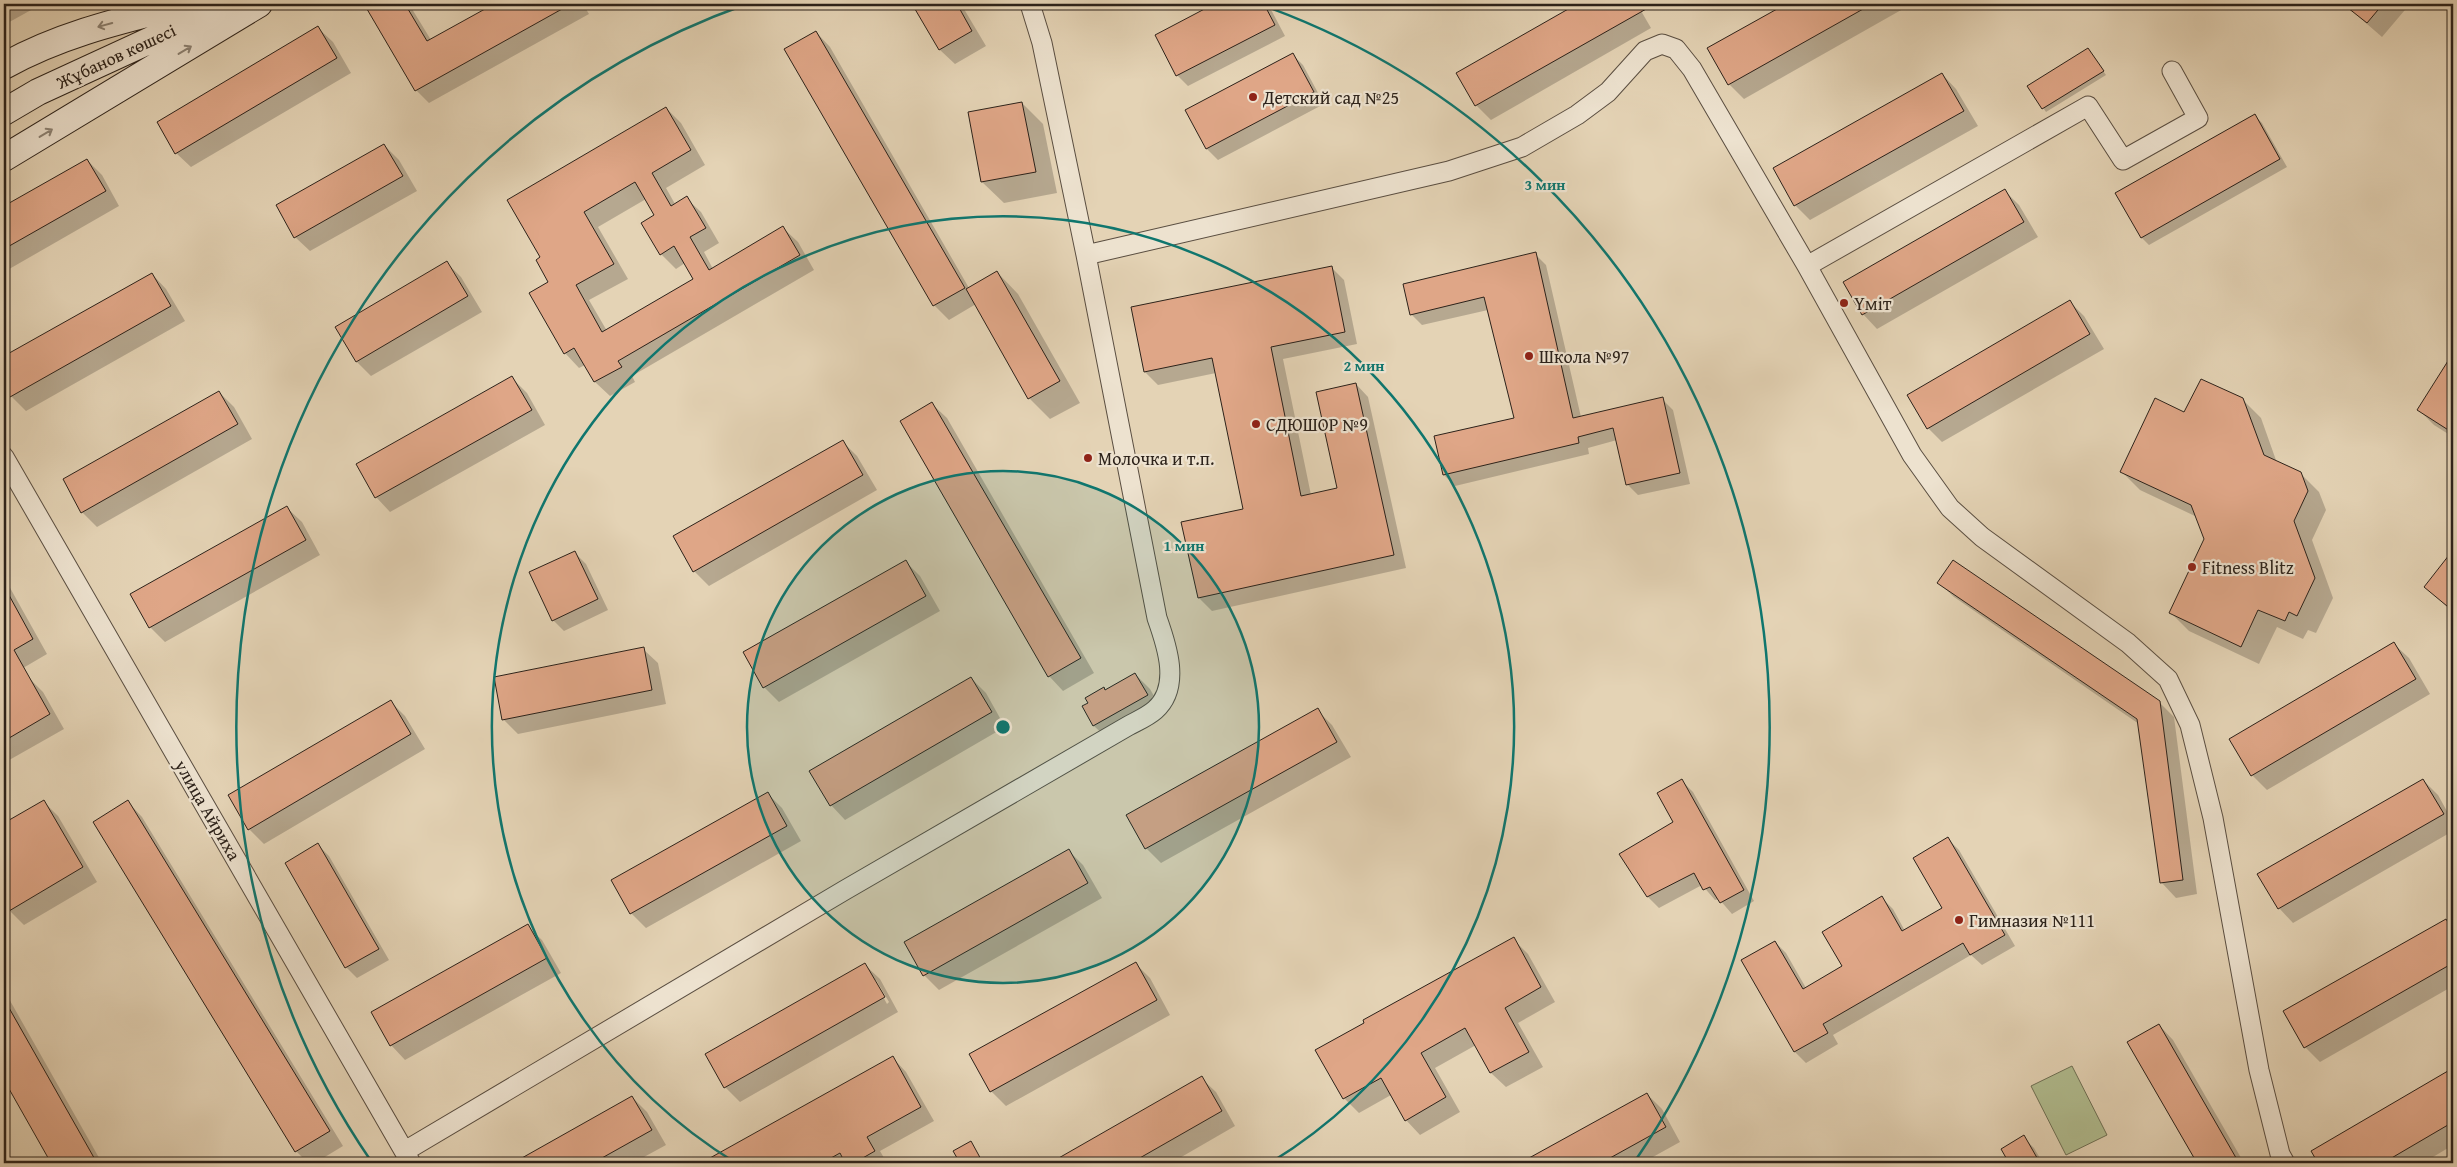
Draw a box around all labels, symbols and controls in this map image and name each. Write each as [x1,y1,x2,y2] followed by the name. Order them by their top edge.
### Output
[51,16,180,96] street label: Жұбанов көшесі
[97,21,113,30] one-way arrow
[178,45,192,55] one-way arrow
[1262,84,1399,111] place label: Детский сад №25
[1247,91,1259,103] marker: Детский сад №25
[38,128,52,138] one-way arrow
[1525,174,1566,195] text: 3 мин
[1854,290,1892,317] place label: Үміт
[1838,297,1850,309] marker: Үміт
[1539,343,1629,370] place label: Школа №97
[1523,350,1535,362] marker: Школа №97
[1344,355,1385,376] text: 2 мин
[1266,411,1368,438] place label: СДЮШОР №9
[1250,418,1262,430] marker: СДЮШОР №9
[1098,445,1214,472] place label: Молочка и т.п.
[1082,452,1094,464] marker: Молочка и т.п.
[1164,535,1205,556] text: 1 мин
[2202,554,2294,581] place label: Fitness Blitz
[2186,561,2198,573] marker: Fitness Blitz
[994,718,1012,736] centre of rings
[168,754,248,866] street label: улица Айриха
[1969,907,2095,934] place label: Гимназия №111
[1953,914,1965,926] marker: Гимназия №111

